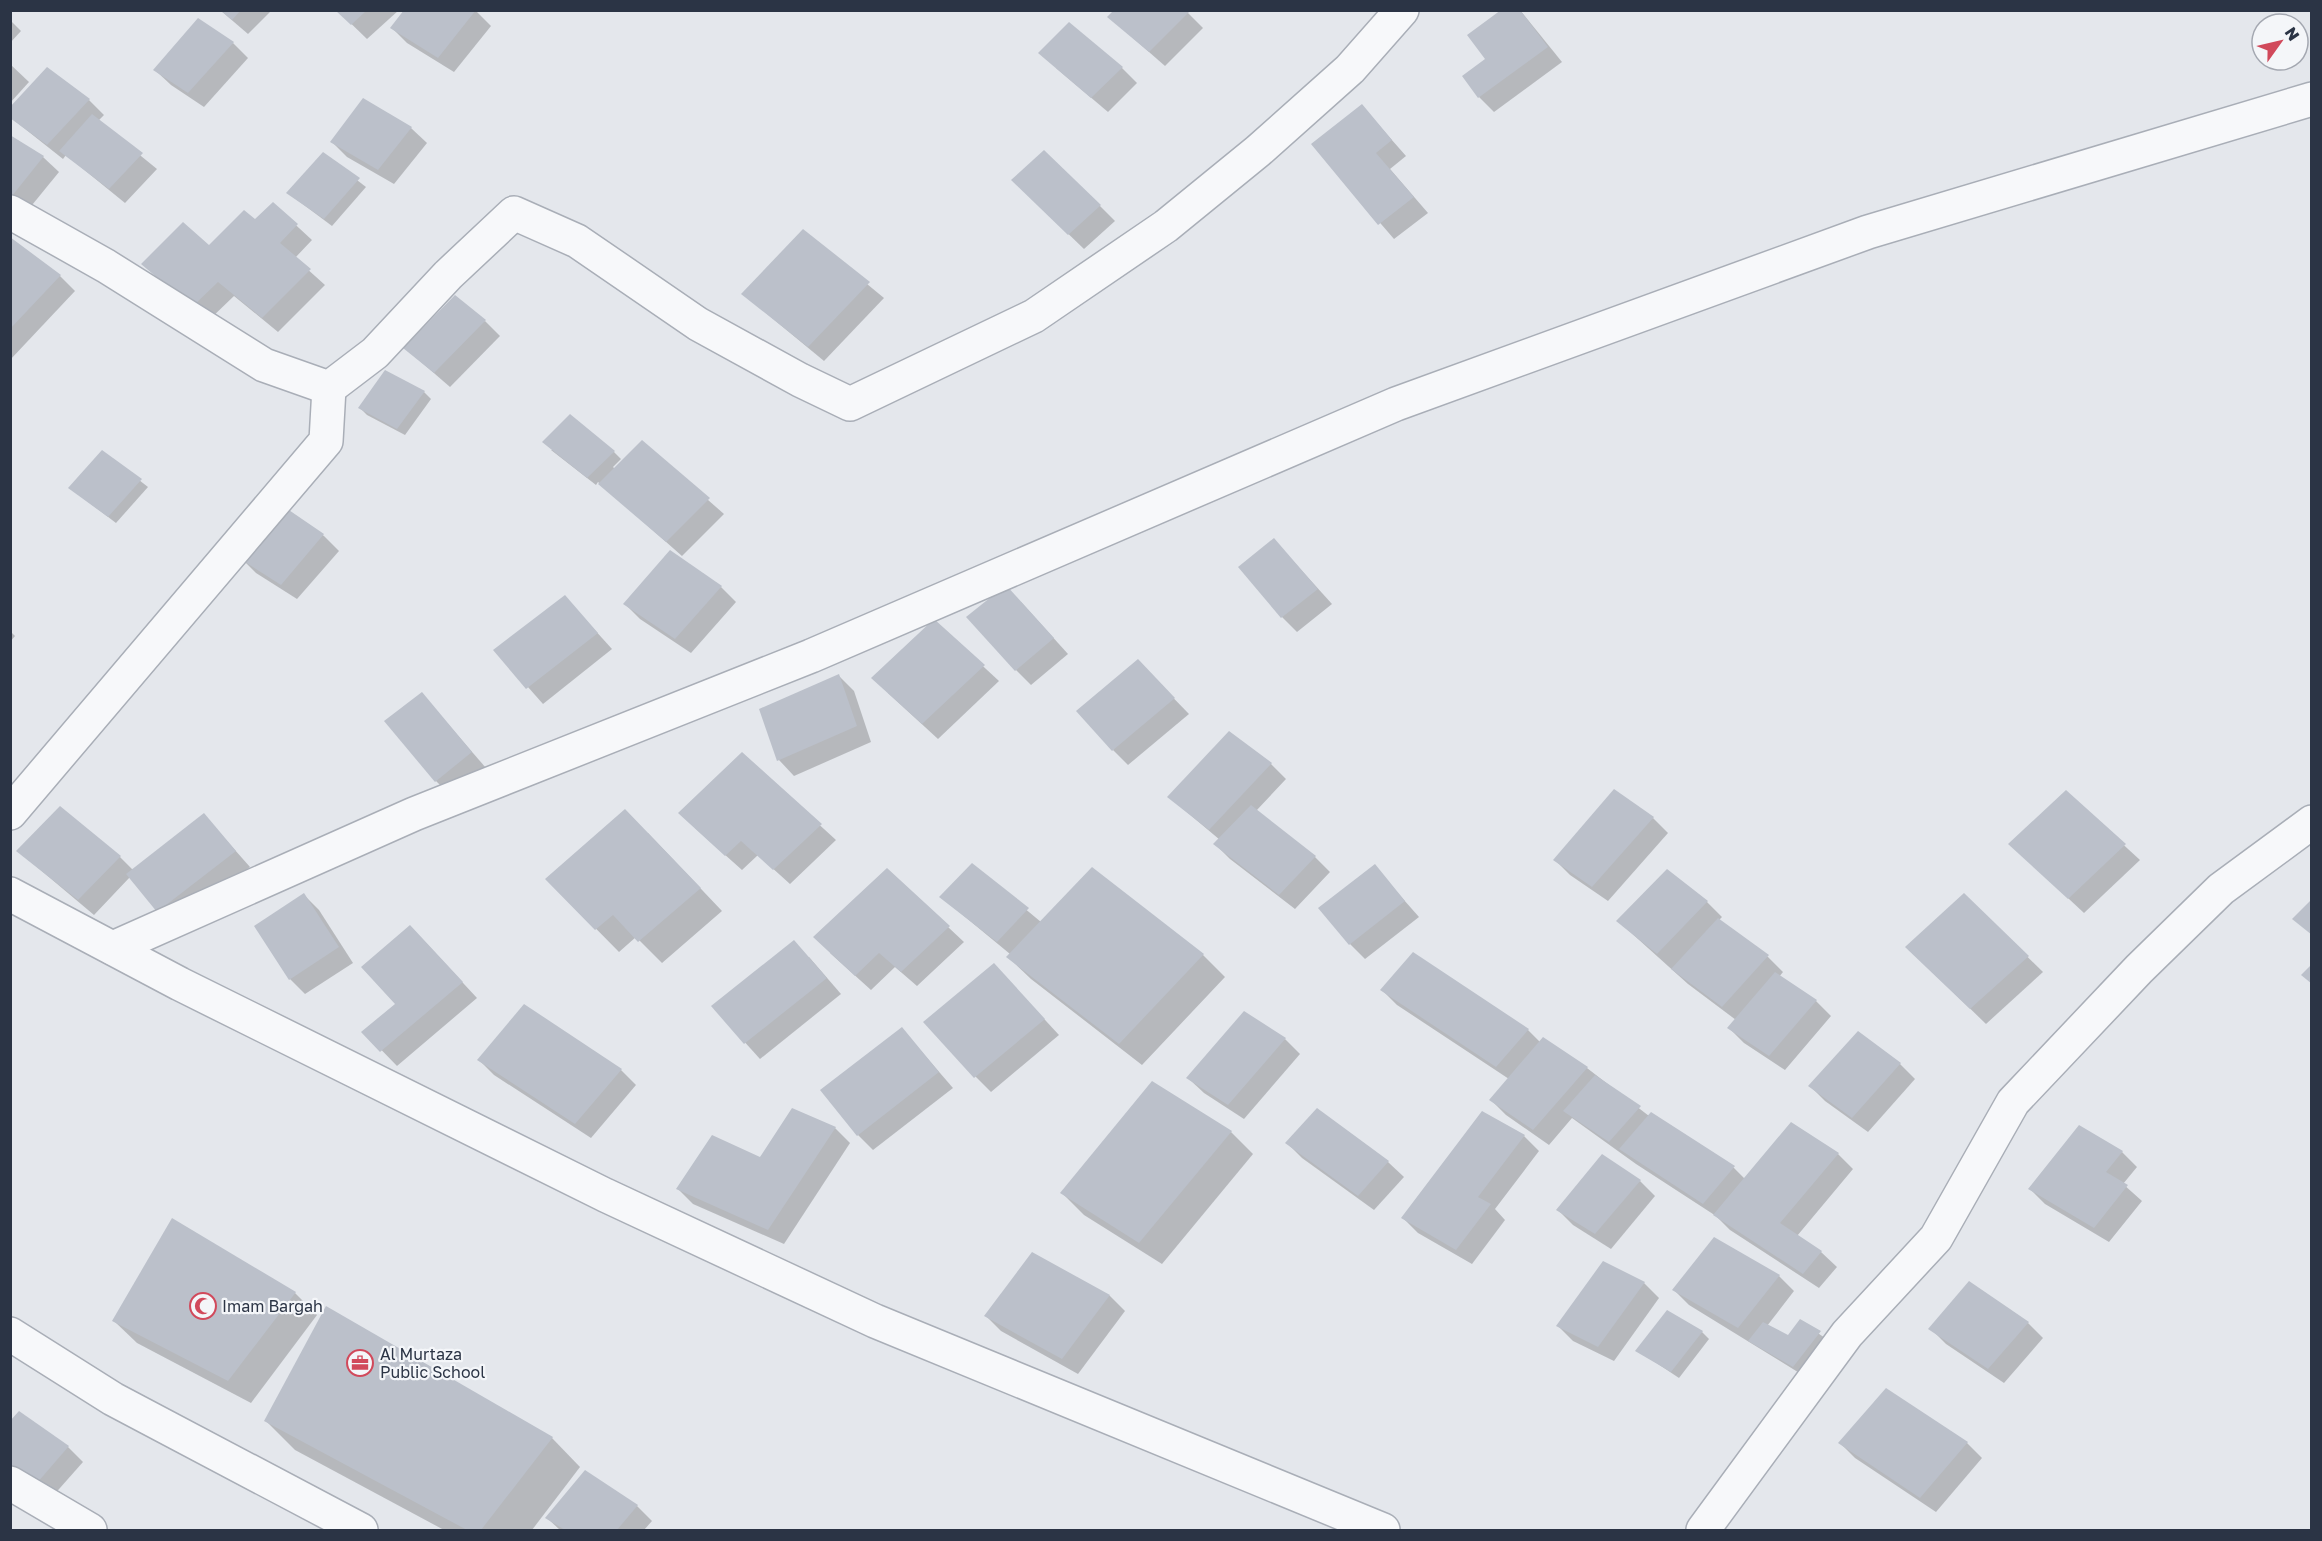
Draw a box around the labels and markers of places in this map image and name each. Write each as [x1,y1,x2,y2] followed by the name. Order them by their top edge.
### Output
[188,1291,218,1321] mosque icon: Imam Bargah
[222,1296,323,1316] place label: Imam Bargah
[380,1344,485,1382] place label: Al Murtaza Public School
[345,1348,375,1378] office icon: Al Murtaza Public School

